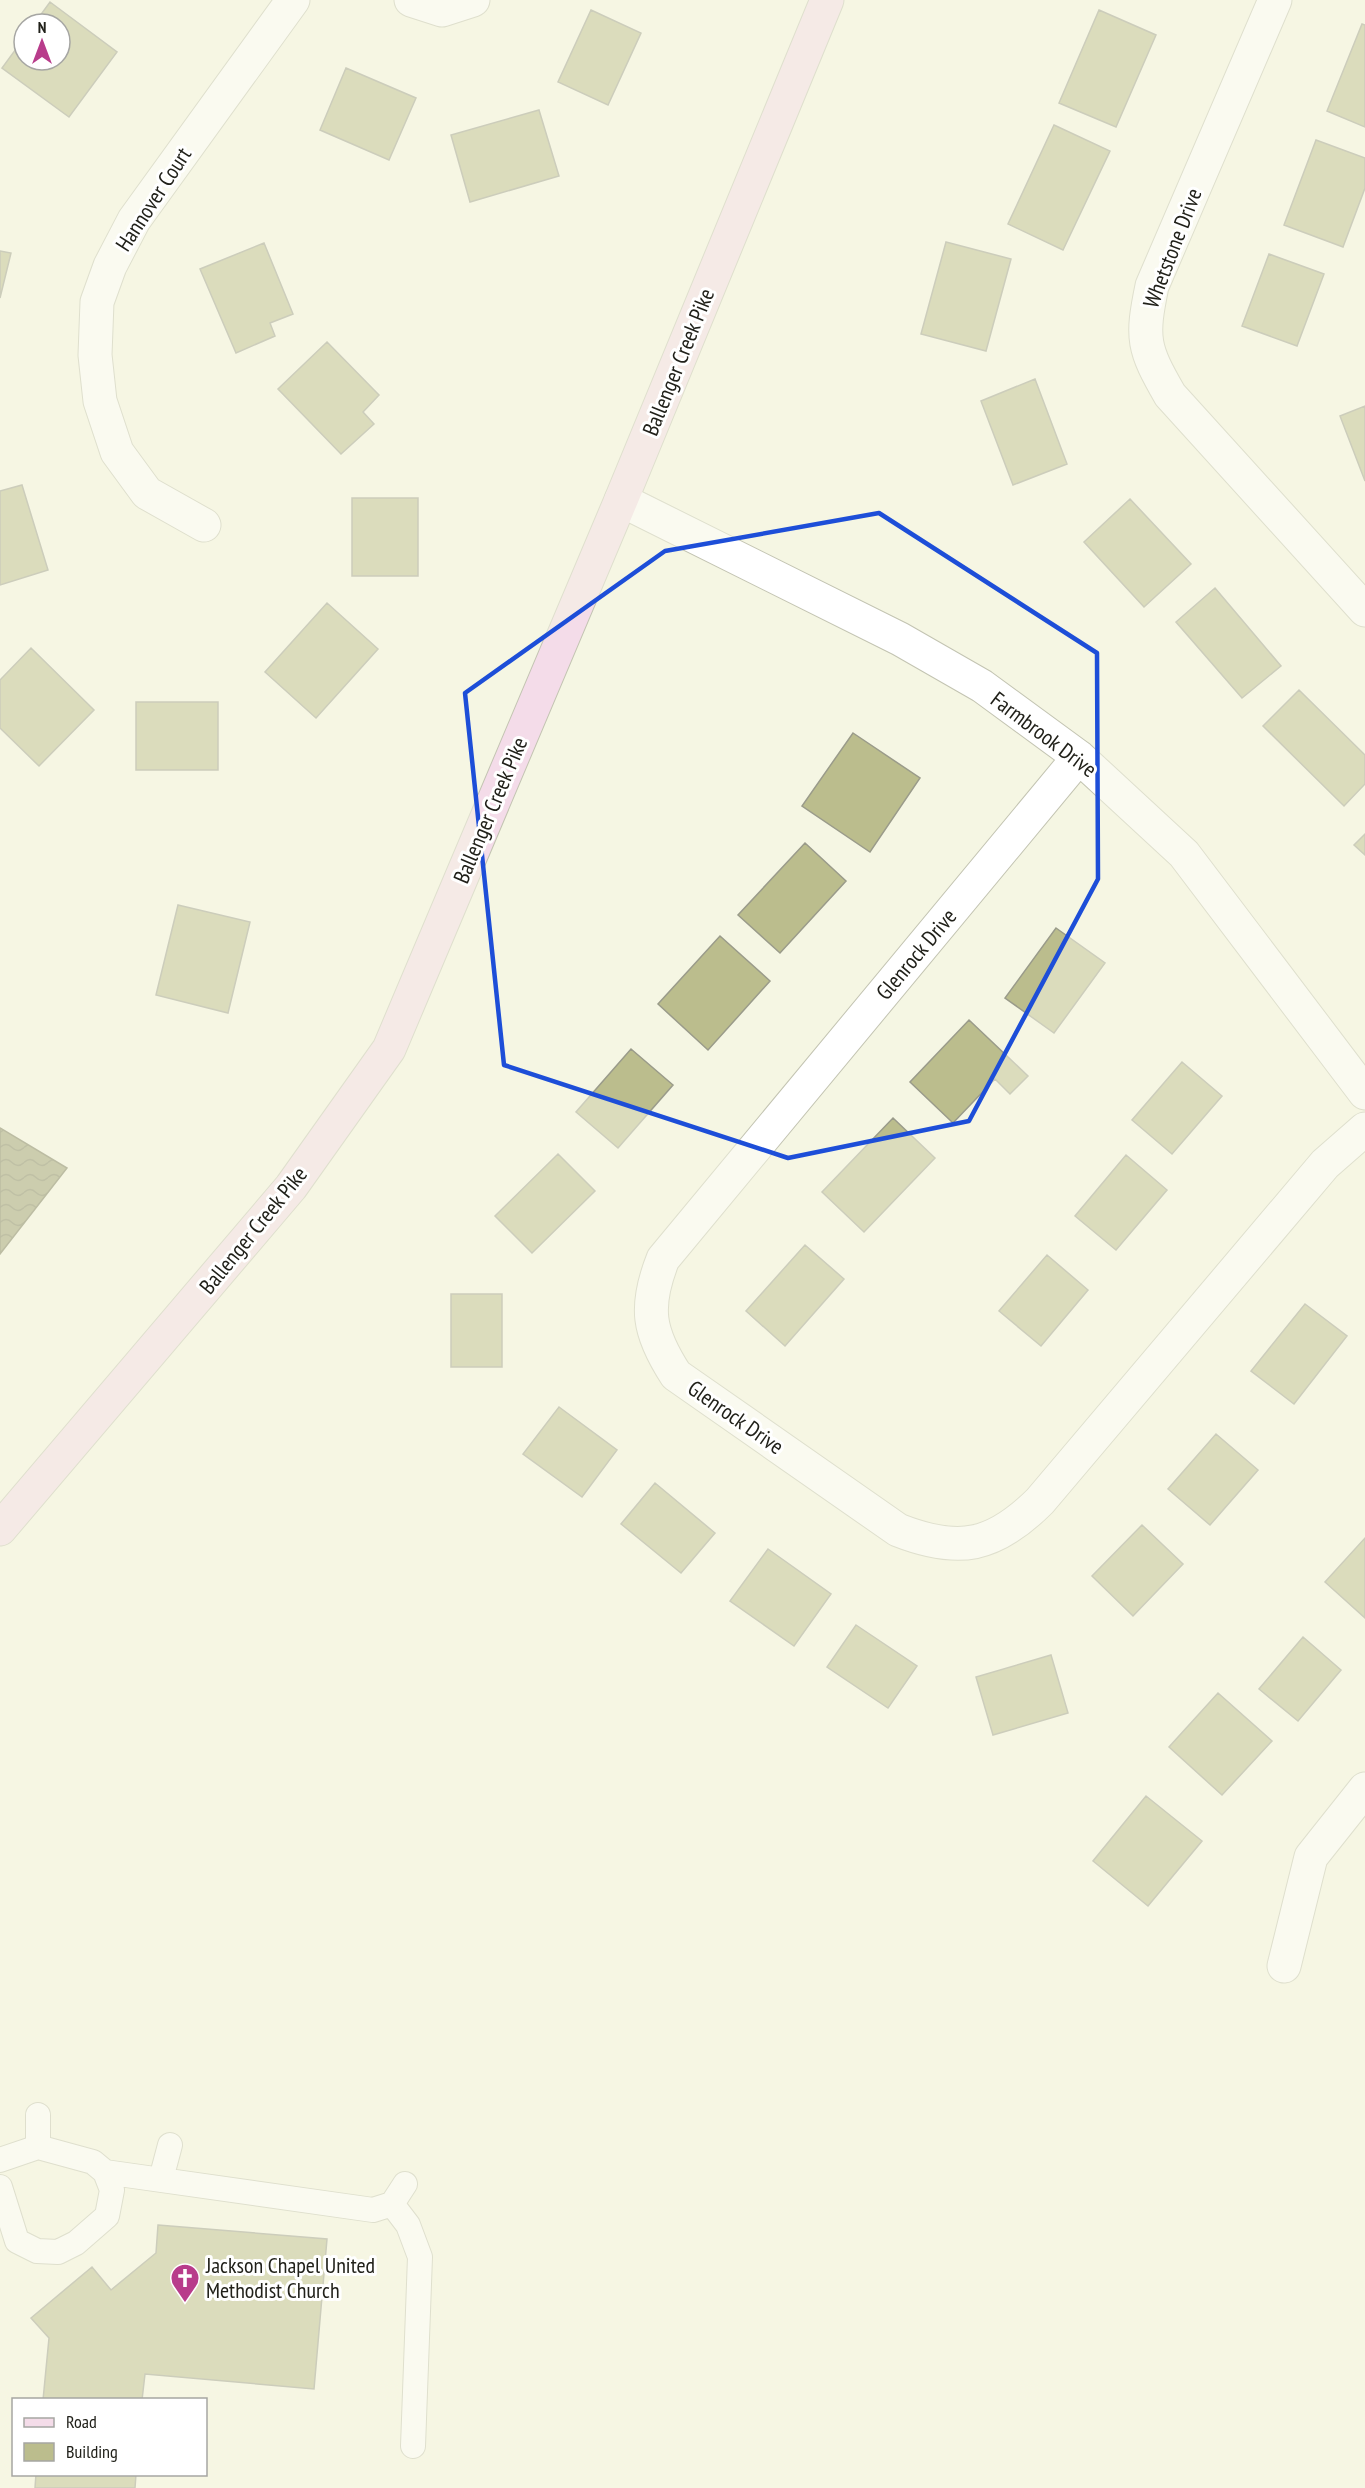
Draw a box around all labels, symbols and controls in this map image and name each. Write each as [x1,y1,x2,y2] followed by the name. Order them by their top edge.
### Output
[12,12,72,72] north arrow
[38,17,46,37] text: N
[109,142,197,256] street label: Hannover Court
[1136,184,1208,312] street label: Whetstone Drive
[636,284,720,440] street label: Ballenger Creek Pike
[985,685,1103,783] street label: Farmbrook Drive
[447,733,533,887] street label: Ballenger Creek Pike
[870,903,962,1005] street label: Glenrock Drive
[193,1161,313,1299] street label: Ballenger Creek Pike
[683,1374,789,1460] street label: Glenrock Drive
[205,2251,375,2304] place label: Jackson Chapel United Methodist Church
[169,2262,201,2304] church icon: Jackson Chapel United Methodist Church
[12,2398,207,2476] legend
[66,2410,97,2433] text: Road
[66,2440,118,2463] text: Building

